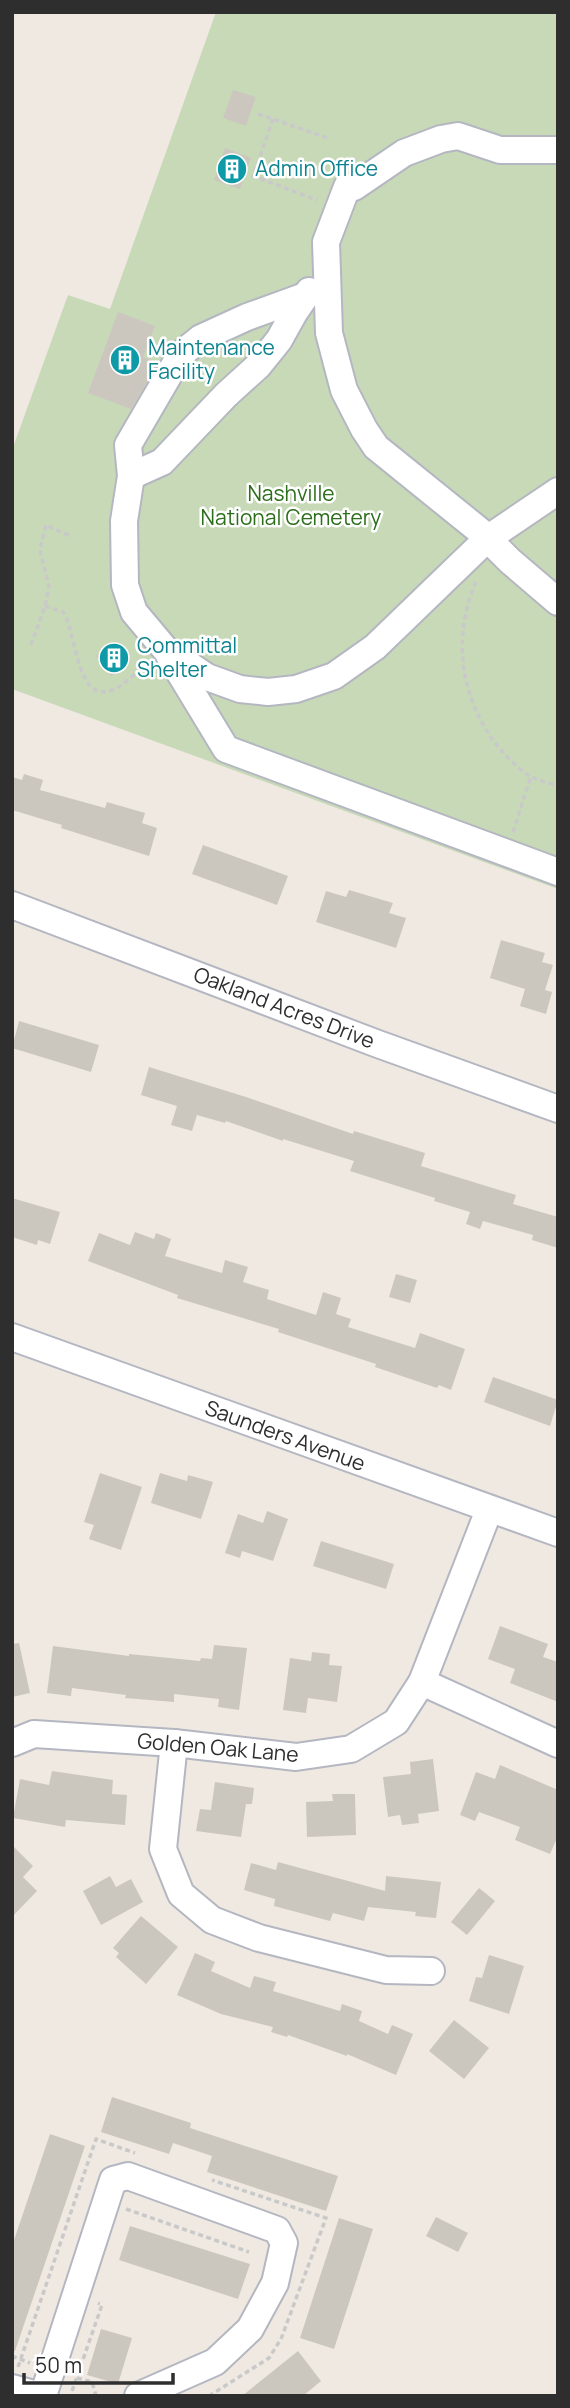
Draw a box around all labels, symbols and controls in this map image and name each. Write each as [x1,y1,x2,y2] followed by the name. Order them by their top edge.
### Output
[215,152,249,186] building icon: Admin Office
[255,154,378,182] place label: Admin Office
[148,333,275,385] place label: Maintenance Facility
[108,343,142,377] building icon: Maintenance Facility
[201,479,381,531] park label: Nashville National Cemetery
[137,631,237,683] place label: Committal Shelter
[97,641,131,675] building icon: Committal Shelter
[190,960,379,1055] street label: Oakland Acres Drive
[201,1393,369,1477] street label: Saunders Avenue
[136,1726,300,1768] street label: Golden Oak Lane
[24,2342,173,2386] scale bar
[35,2351,82,2379] text: 50 m

